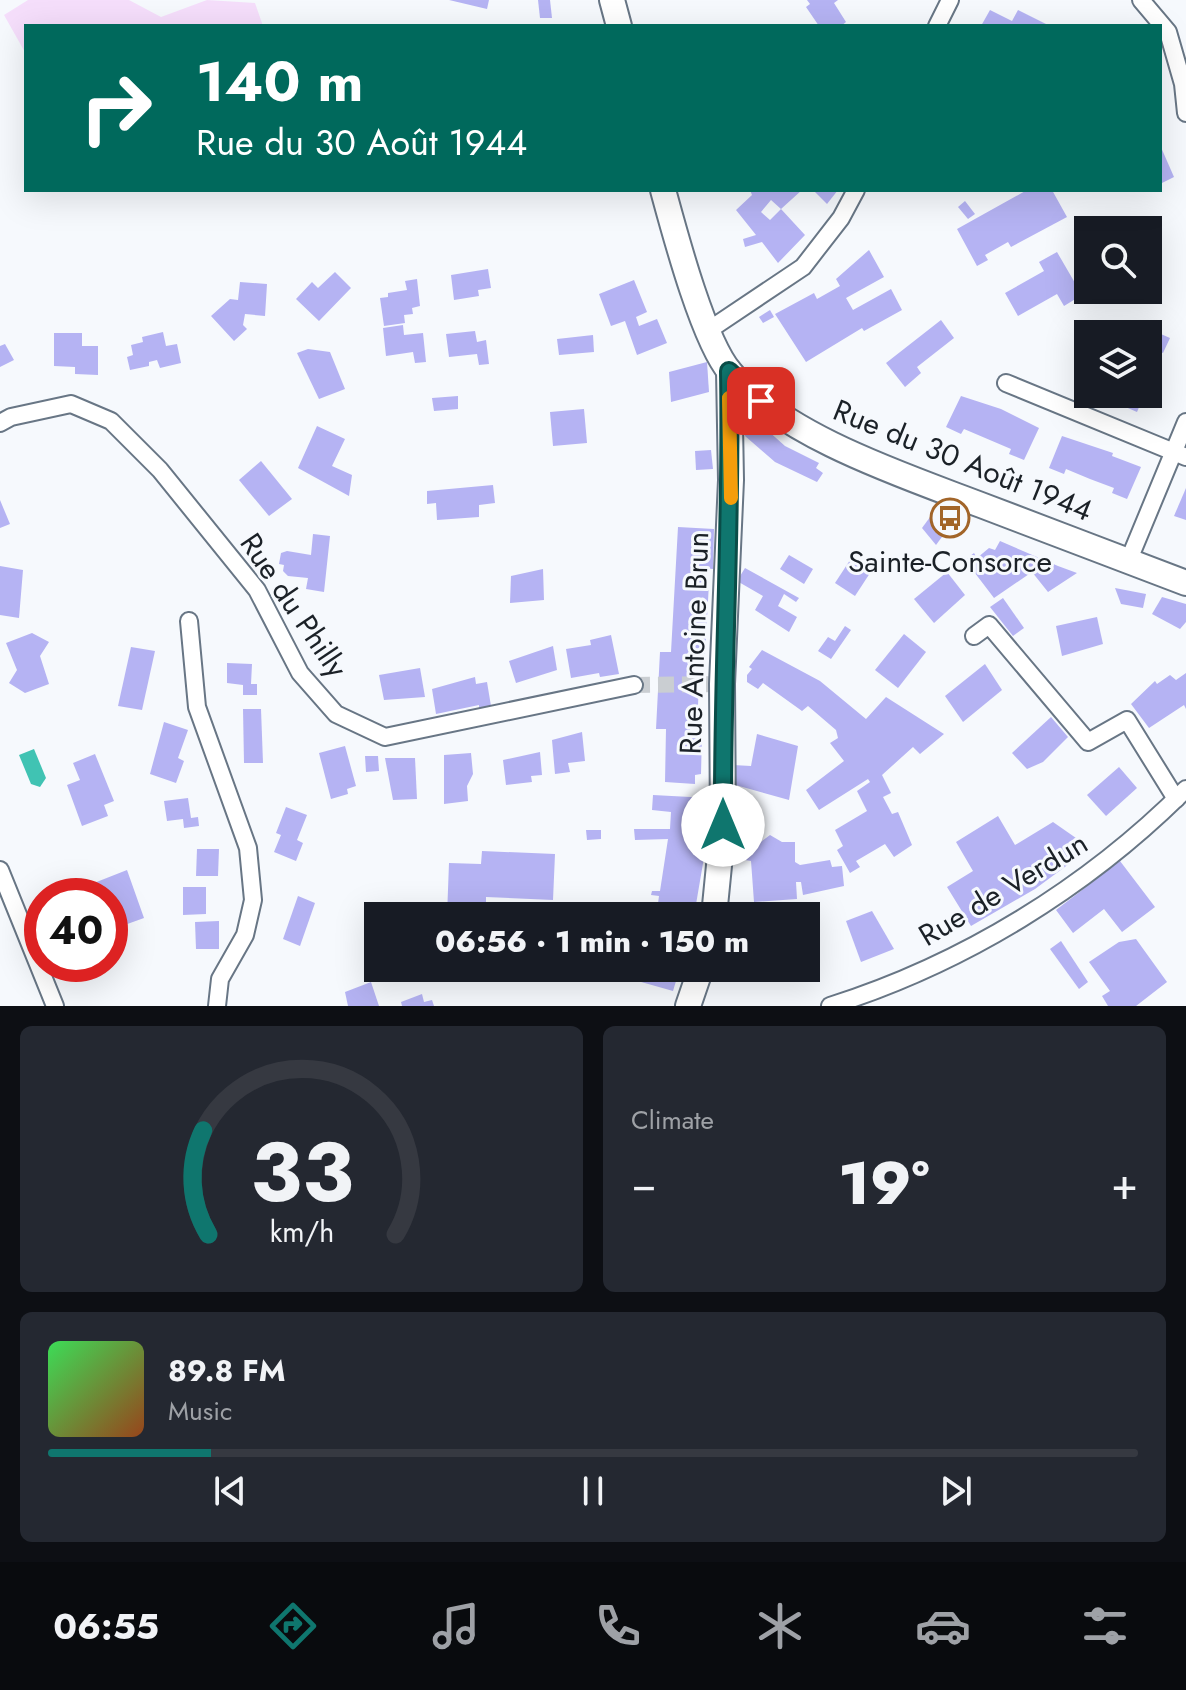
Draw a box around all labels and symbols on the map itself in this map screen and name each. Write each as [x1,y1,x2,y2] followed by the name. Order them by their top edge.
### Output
[727,367,795,435] pin
[827,388,1099,532] street label: Rue du 30 Août 1944
[929,497,971,539] bus stop icon: Sainte-Consorce
[230,524,359,686] street label: Rue du Philly
[669,531,719,755] street label: Rue Antoine Brun
[848,540,1052,583] place label: Sainte-Consorce
[681,783,765,867] position arrow
[910,822,1096,956] street label: Rue de Verdun
[24,878,128,982] speed limit sign: 40

